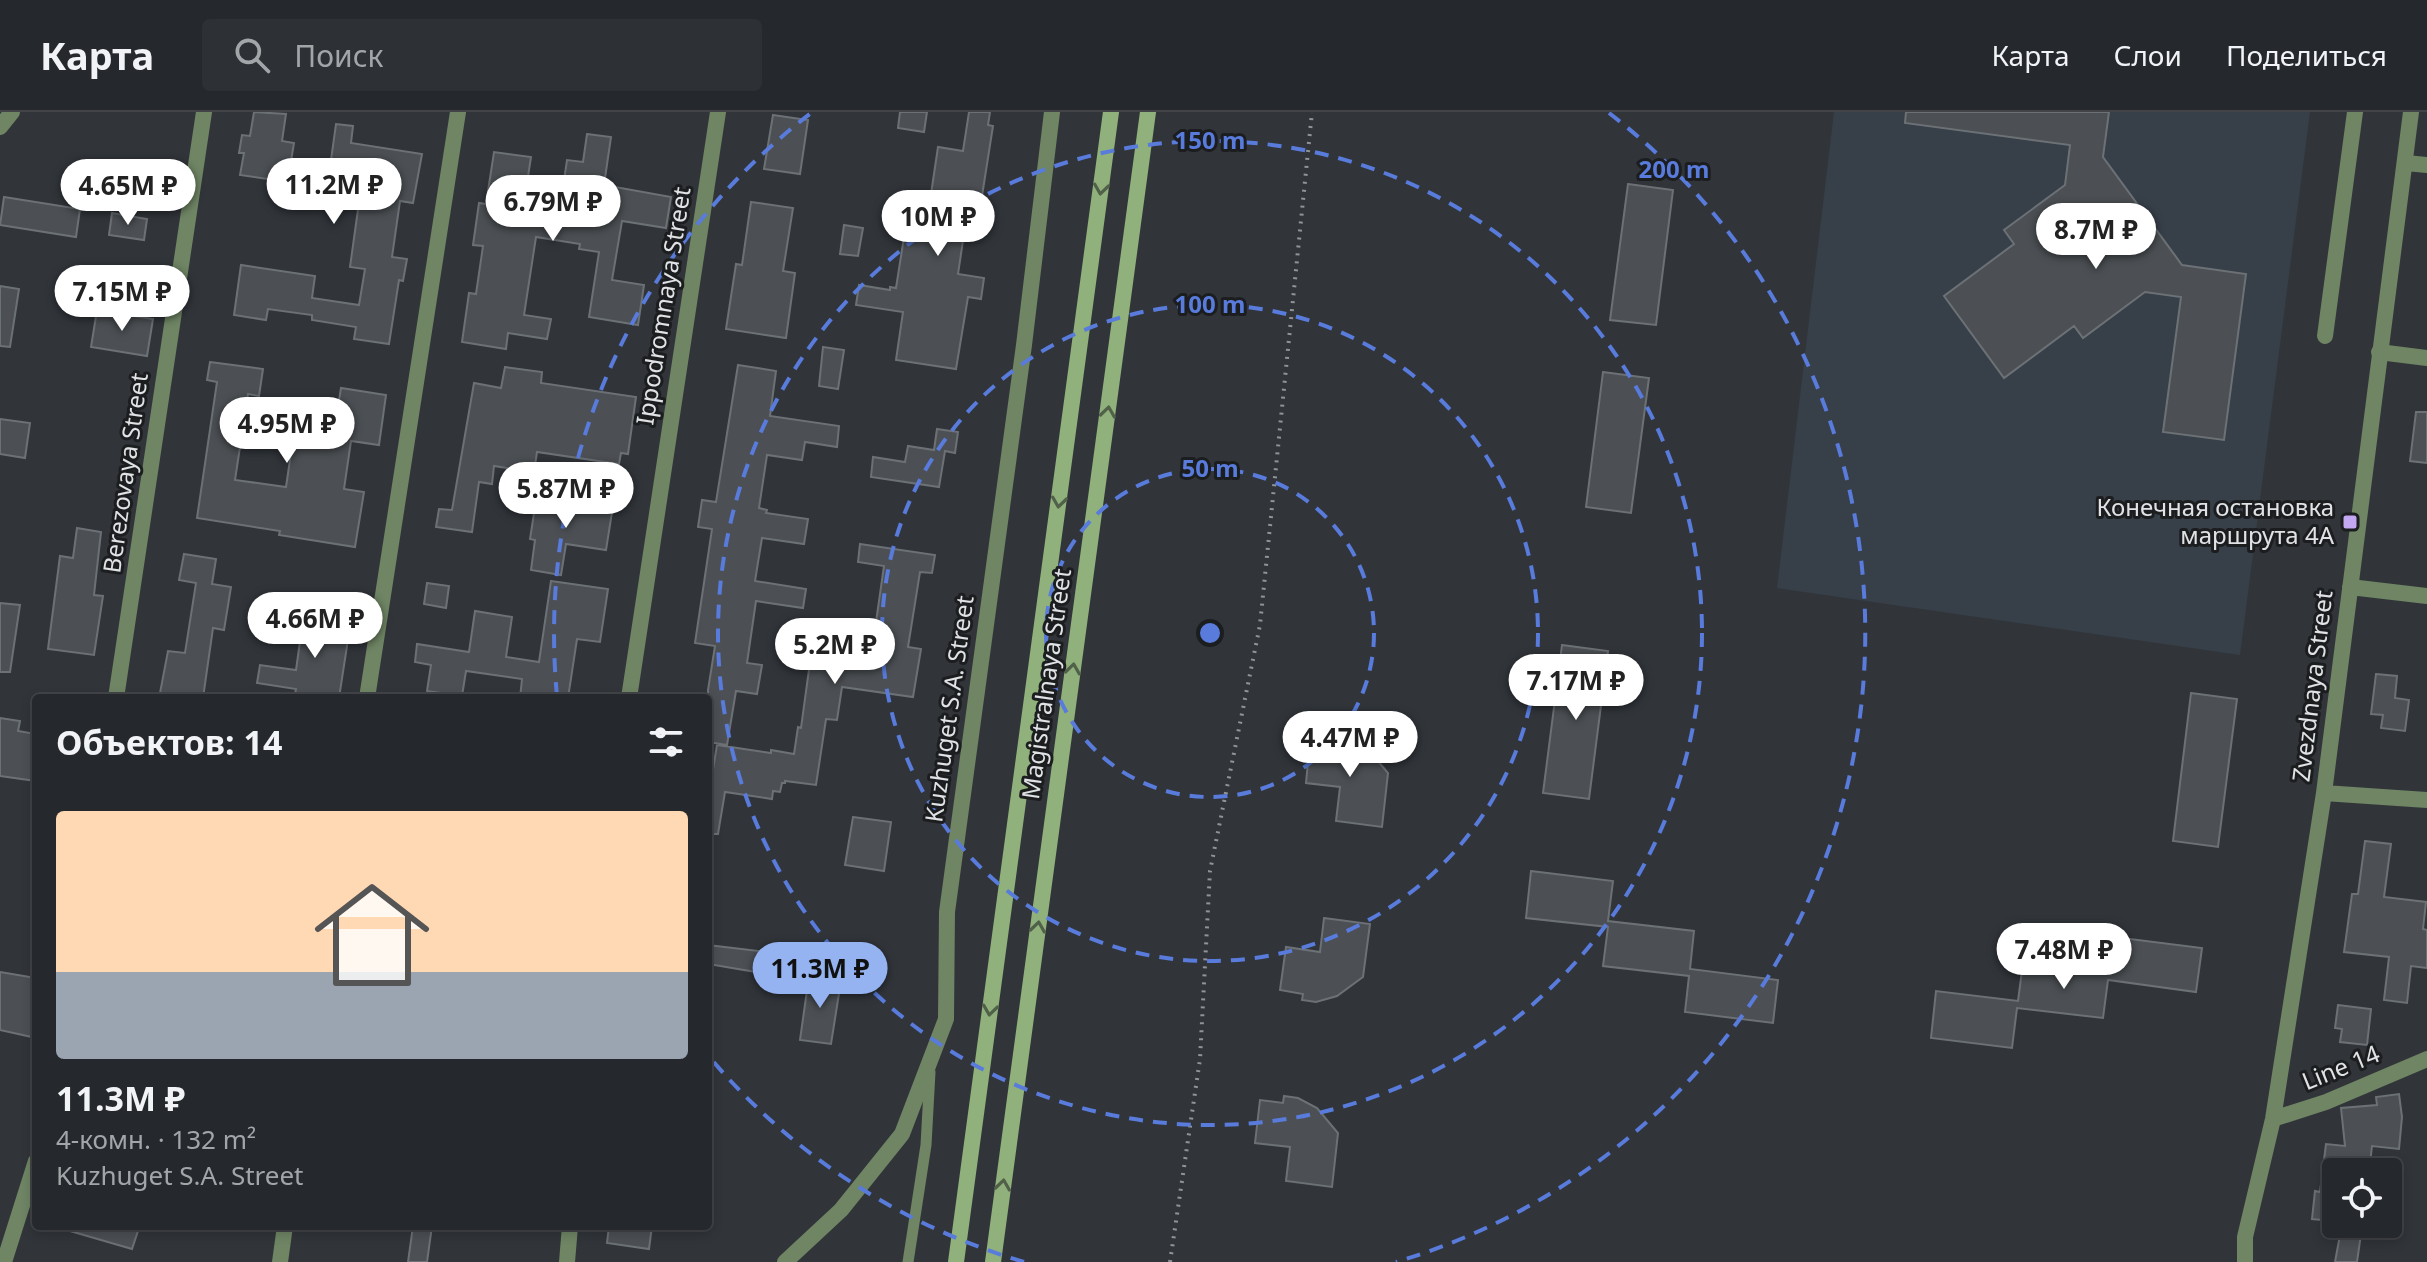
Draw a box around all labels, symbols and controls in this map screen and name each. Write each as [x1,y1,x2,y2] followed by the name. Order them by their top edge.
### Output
[202,19,762,91] search box
[40,29,154,81] text: Карта
[230,33,274,77] icon: search
[294,35,383,76] text: Поиск
[1991,36,2070,74] text: Карта
[2114,36,2182,74] text: Слои
[2226,36,2387,74] text: Поделиться
[1175,123,1245,156] text: 150 m
[1639,152,1709,185] text: 200 m
[260,158,408,226] pin: 11.2M ₽
[54,159,202,227] pin: 4.65M ₽
[285,166,383,202] text: 11.2M ₽
[79,167,177,203] text: 4.65M ₽
[479,175,627,243] pin: 6.79M ₽
[1093,182,1110,196] one-way arrow
[504,183,602,219] text: 6.79M ₽
[627,184,698,427] street label: Ippodromnaya Street
[882,190,994,258] pin: 10M ₽
[900,198,976,234] text: 10M ₽
[2031,203,2161,271] pin: 8.7M ₽
[2054,211,2138,247] text: 8.7M ₽
[48,265,196,333] pin: 7.15M ₽
[73,273,171,309] text: 7.15M ₽
[1175,287,1245,320] text: 100 m
[94,370,155,575] street label: Berezovaya Street
[213,397,361,465] pin: 4.95M ₽
[238,405,336,441] text: 4.95M ₽
[1099,405,1116,418] one-way arrow
[1181,451,1239,484] text: 50 m
[492,462,640,530] pin: 5.87M ₽
[517,470,615,506] text: 5.87M ₽
[2096,490,2335,551] place label: Конечная остановка маршрута 4А
[1050,496,1067,509] one-way arrow
[2341,513,2359,531] marker: Конечная остановка маршрута 4А
[1013,566,1078,801] street label: Magistralnaya Street
[2283,588,2340,783] street label: Zvezdnaya Street
[241,592,389,660] pin: 4.66M ₽
[916,593,981,824] street label: Kuzhuget S.A. Street
[266,600,364,636] text: 4.66M ₽
[770,618,900,686] pin: 5.2M ₽
[1196,619,1224,647] centre of rings
[793,626,877,662] text: 5.2M ₽
[1502,654,1650,722] pin: 7.17M ₽
[1527,662,1625,698] text: 7.17M ₽
[1064,663,1081,676] one-way arrow
[1276,711,1424,779] pin: 4.47M ₽
[56,719,282,765] text: Объектов: 14
[1301,719,1399,755] text: 4.47M ₽
[644,720,688,764] icon: filters
[300,863,444,1007] icon: home
[1029,920,1046,934] one-way arrow
[1990,923,2138,991] pin: 7.48M ₽
[2015,931,2113,967] text: 7.48M ₽
[746,942,894,1010] pin: 11.3M ₽
[771,950,869,986] text: 11.3M ₽
[982,1003,999,1017] one-way arrow
[2297,1036,2384,1097] street label: Line 14
[56,1075,185,1121] text: 11.3M ₽
[56,1121,256,1157] text: 4-комн. · 132 m²
[56,1157,304,1193] text: Kuzhuget S.A. Street
[2322,1158,2402,1238] map controls
[2322,1158,2402,1238] button: locate
[994,1178,1011,1192] one-way arrow

